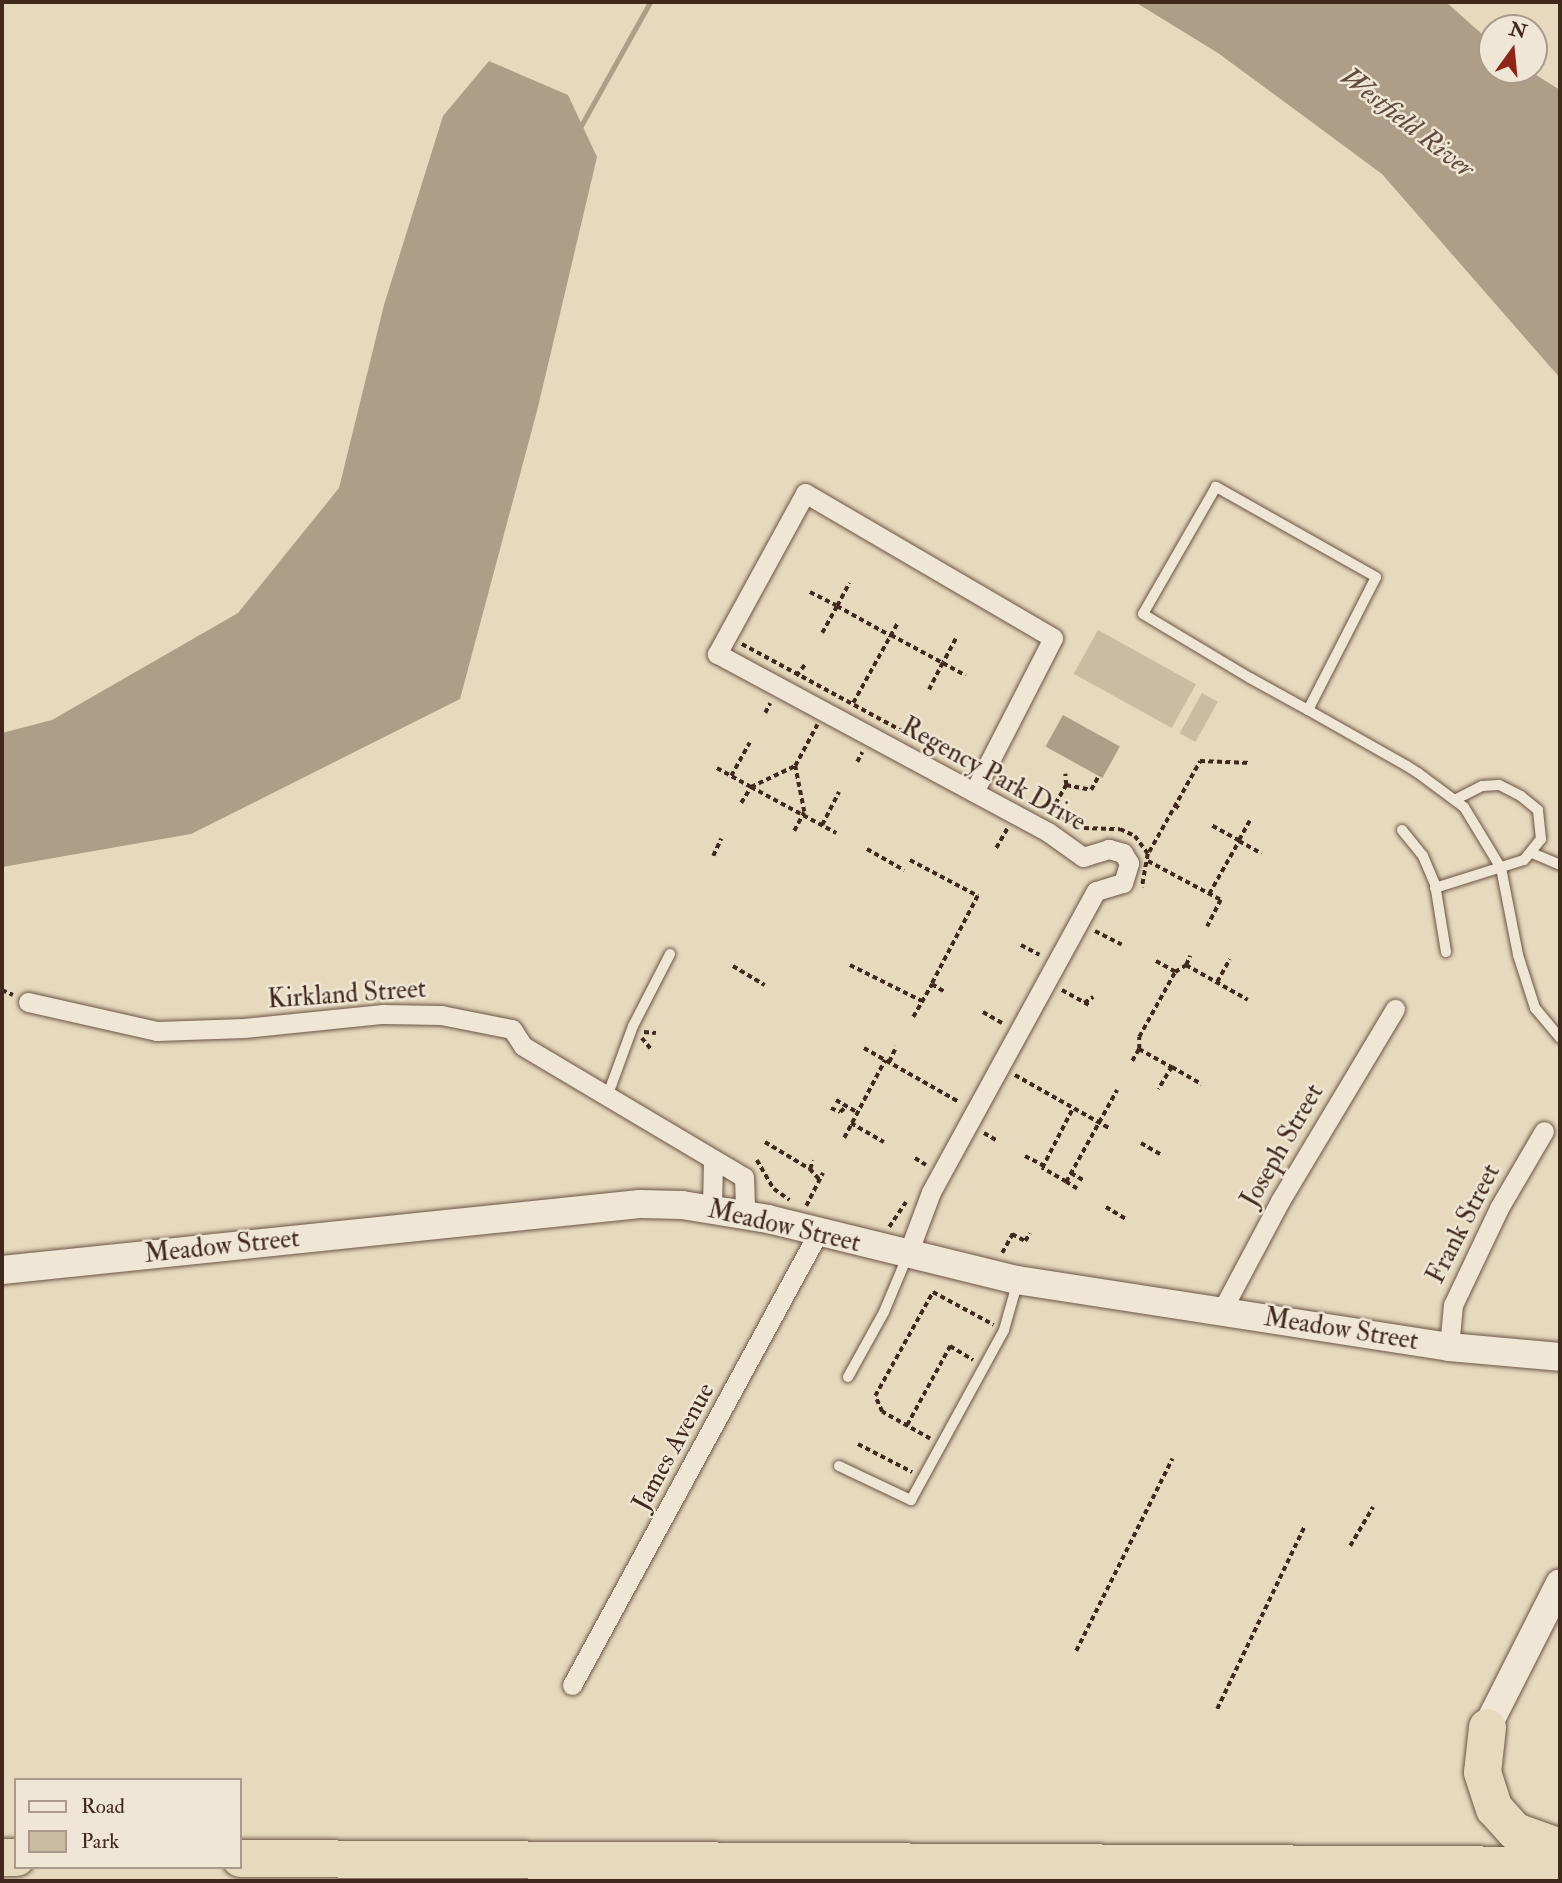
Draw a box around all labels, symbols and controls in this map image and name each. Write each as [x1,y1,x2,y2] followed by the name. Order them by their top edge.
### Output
[1478,14,1548,84] north arrow
[1507,17,1529,44] text: N
[1333,60,1481,186] water label: Westfield River
[895,711,1091,839] street label: Regency Park Drive
[267,974,427,1016] street label: Kirkland Street
[1235,1079,1331,1213] street label: Joseph Street
[1421,1159,1507,1289] street label: Frank Street
[705,1194,863,1260] street label: Meadow Street
[143,1223,301,1271] street label: Meadow Street
[1262,1302,1420,1358] street label: Meadow Street
[626,1378,722,1516] street label: James Avenue
[14,1778,242,1869] legend
[81,1793,125,1820] text: Road
[81,1828,119,1855] text: Park

